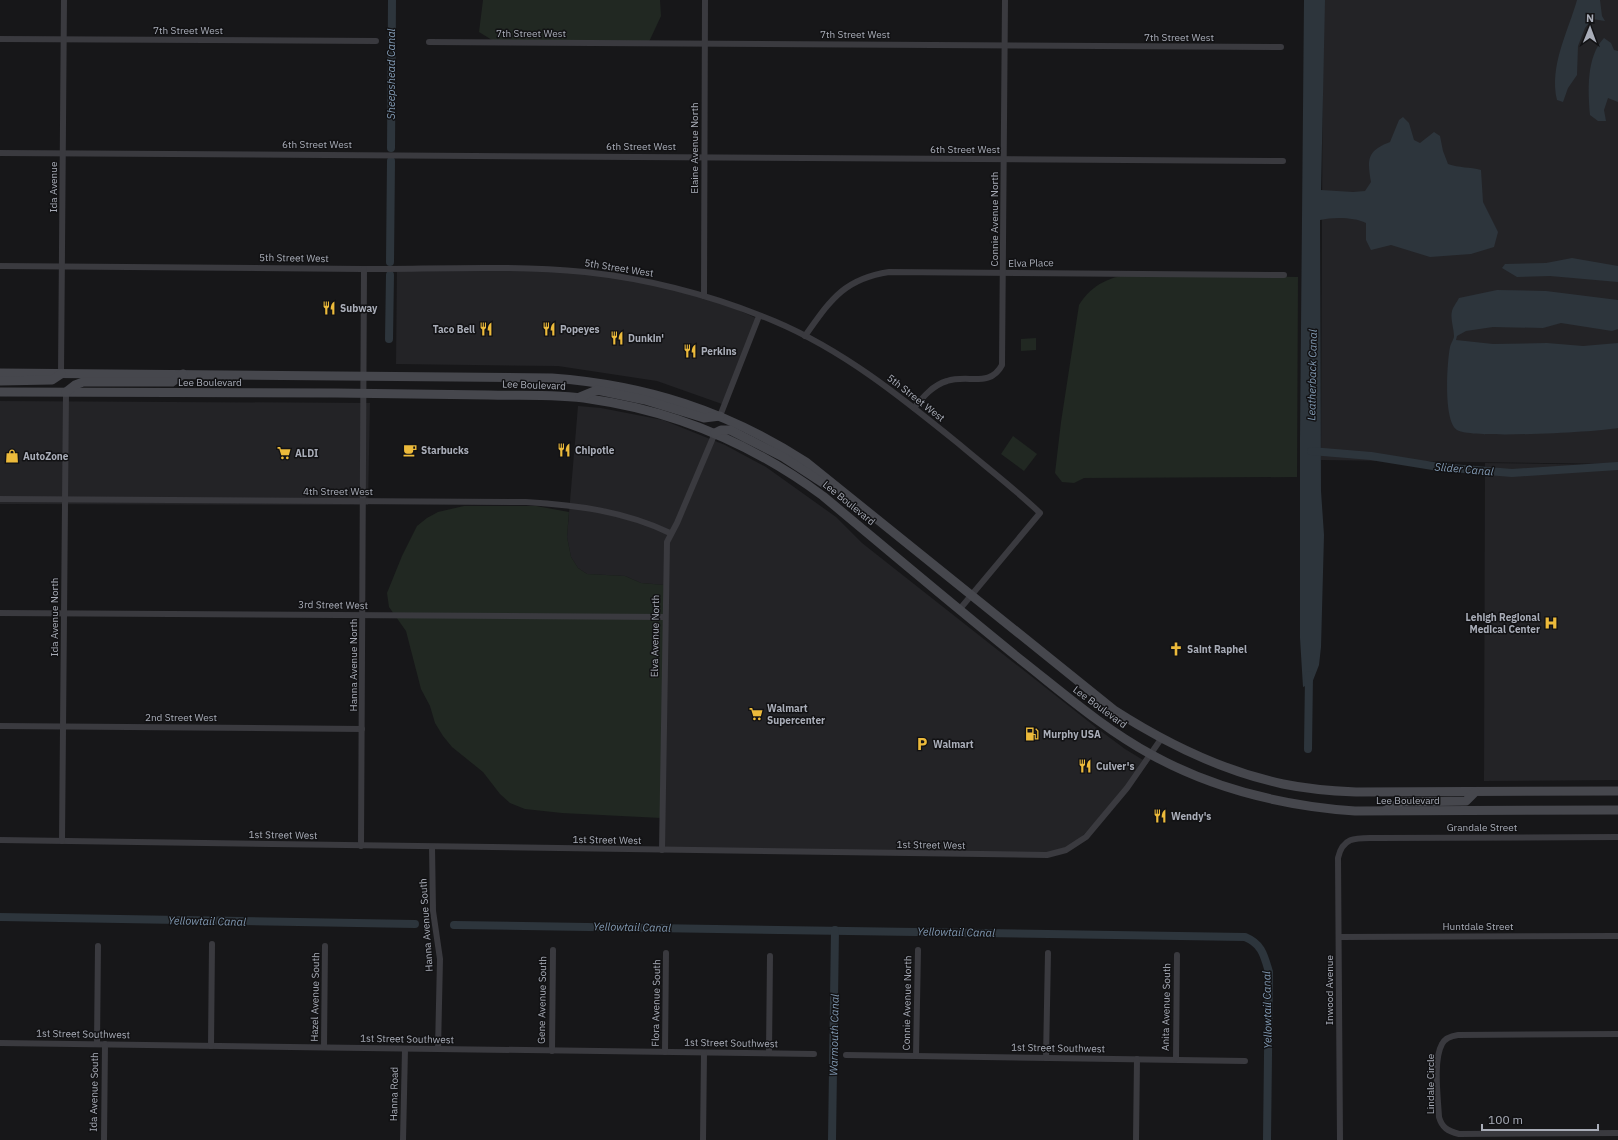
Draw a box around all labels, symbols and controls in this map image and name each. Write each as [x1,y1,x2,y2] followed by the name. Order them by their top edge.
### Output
[1570,8,1610,48] north arrow
[1586,11,1594,25] text: N
[153,24,223,37] street label: 7th Street West
[496,27,566,40] street label: 7th Street West
[384,28,398,120] water label: Sheepshead Canal
[820,28,890,41] street label: 7th Street West
[1144,31,1214,44] street label: 7th Street West
[688,102,701,194] street label: Elaine Avenue North
[282,138,352,151] street label: 6th Street West
[606,140,676,153] street label: 6th Street West
[930,143,1000,156] street label: 6th Street West
[47,161,60,212] street label: Ida Avenue
[988,172,1001,266] street label: Connie Avenue North
[259,251,330,265] street label: 5th Street West
[583,256,655,280] street label: 5th Street West
[1008,256,1054,270] street label: Elva Place
[321,300,337,316] restaurant icon: Subway
[340,302,378,315] place label: Subway
[478,321,494,337] restaurant icon: Taco Bell
[541,321,557,337] restaurant icon: Popeyes
[433,323,475,336] place label: Taco Bell
[560,323,600,336] place label: Popeyes
[1304,329,1320,421] water label: Leatherback Canal
[609,330,625,346] restaurant icon: Dunkin'
[628,332,664,345] place label: Dunkin'
[682,343,698,359] restaurant icon: Perkins
[701,345,737,358] place label: Perkins
[884,371,948,425] street label: 5th Street West
[178,376,242,389] street label: Lee Boulevard
[502,377,566,393] street label: Lee Boulevard
[402,442,418,458] cafe icon: Starbucks
[556,442,572,458] restaurant icon: Chipotle
[421,444,469,457] place label: Starbucks
[575,444,615,457] place label: Chipotle
[276,445,292,461] supermarket icon: ALDI
[295,447,318,460] place label: ALDI
[4,448,20,464] shop icon: AutoZone
[23,450,69,463] place label: AutoZone
[1434,459,1494,479] water label: Slider Canal
[820,478,878,528] street label: Lee Boulevard
[303,485,373,498] street label: 4th Street West
[48,578,61,656] street label: Ida Avenue North
[648,595,662,677] street label: Elva Avenue North
[298,598,369,612] street label: 3rd Street West
[1466,611,1540,636] place label: Lehigh Regional Medical Center
[1543,615,1559,631] hospital icon: Lehigh Regional Medical Center
[347,619,360,711] street label: Hanna Avenue North
[1168,641,1184,657] church icon: Saint Raphel
[1187,643,1247,656] place label: Saint Raphel
[1070,683,1130,731] street label: Lee Boulevard
[767,702,825,727] place label: Walmart Supercenter
[748,706,764,722] supermarket icon: Walmart Supercenter
[145,711,218,724] street label: 2nd Street West
[1024,726,1040,742] fuel station icon: Murphy USA
[1043,728,1101,741] place label: Murphy USA
[914,736,930,752] parking icon: Walmart
[933,738,974,751] place label: Walmart
[1077,758,1093,774] restaurant icon: Culver's
[1096,760,1134,773] place label: Culver's
[1376,794,1440,807] street label: Lee Boulevard
[1152,808,1168,824] restaurant icon: Wendy's
[1171,810,1211,823] place label: Wendy's
[1447,821,1518,834] street label: Grandale Street
[248,828,318,842] street label: 1st Street West
[572,833,642,847] street label: 1st Street West
[896,838,966,852] street label: 1st Street West
[416,878,436,972] street label: Hanna Avenue South
[168,913,246,929] water label: Yellowtail Canal
[593,919,671,935] water label: Yellowtail Canal
[1442,920,1514,933] street label: Huntdale Street
[917,924,995,940] water label: Yellowtail Canal
[308,952,322,1042] street label: Hazel Avenue South
[1323,954,1336,1025] street label: Inwood Avenue
[900,955,914,1051] street label: Connie Avenue North
[535,956,549,1044] street label: Gene Avenue South
[649,959,663,1047] street label: Flora Avenue South
[1159,963,1173,1051] street label: Anita Avenue South
[1259,971,1275,1049] water label: Yellowtail Canal
[826,994,842,1076] water label: Warmouth Canal
[36,1027,131,1041] street label: 1st Street Southwest
[360,1032,455,1046] street label: 1st Street Southwest
[684,1036,779,1050] street label: 1st Street Southwest
[1011,1041,1106,1055] street label: 1st Street Southwest
[87,1052,101,1132] street label: Ida Avenue South
[1424,1053,1437,1114] street label: Lindale Circle
[387,1067,401,1121] street label: Hanna Road
[1482,1106,1598,1132] scale bar
[1488,1112,1523,1127] text: 100 m

